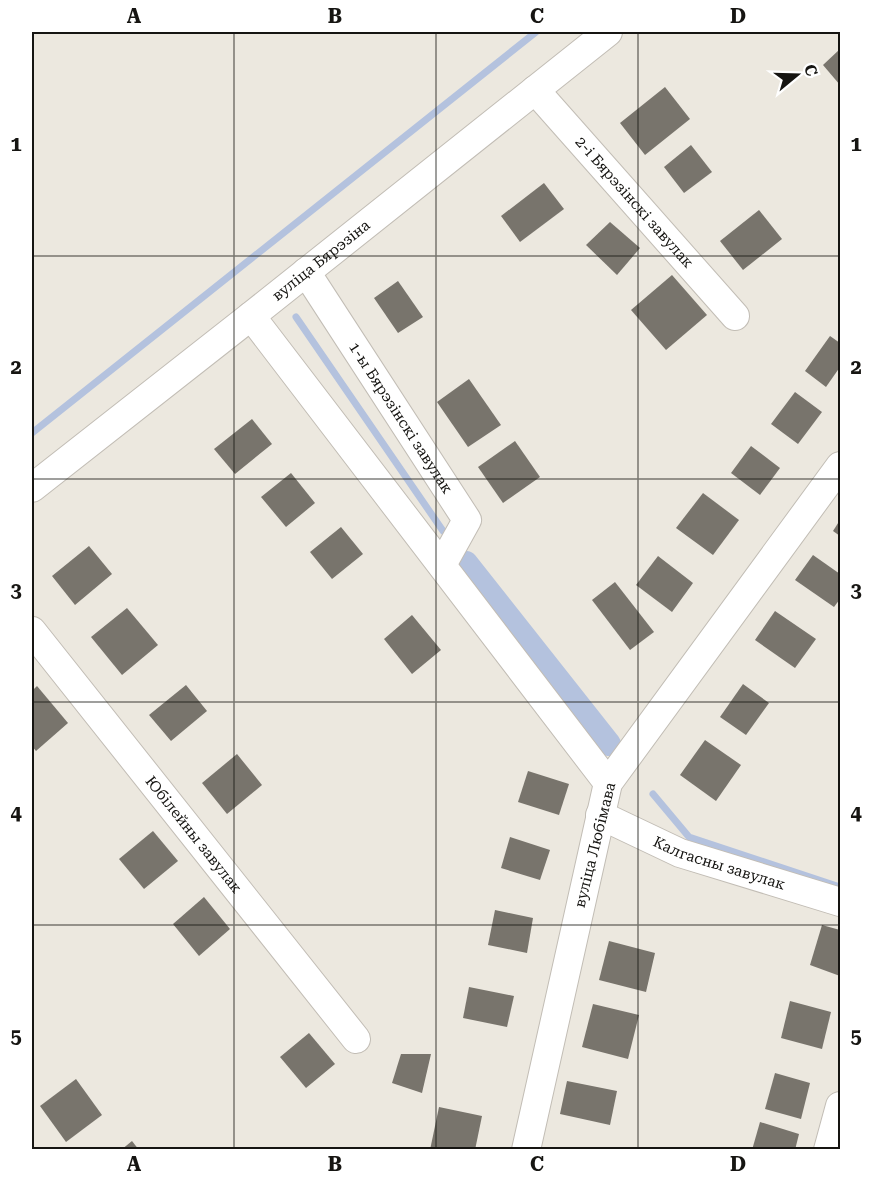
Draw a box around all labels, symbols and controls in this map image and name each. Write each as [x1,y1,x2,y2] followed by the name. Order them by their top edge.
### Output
[127,4,142,28] text: A
[328,4,342,28] text: B
[530,4,544,28] text: C
[730,4,746,28] text: D
[767,45,827,105] north arrow
[800,62,822,79] text: С
[10,132,22,156] text: 1
[850,132,862,156] text: 1
[572,133,698,272] street label: 2-і Бярэзінскі завулак
[268,216,374,305] street label: вуліца Бярэзіна
[345,339,457,497] street label: 1-ы Бярэзінскі завулак
[10,355,22,379] text: 2
[850,355,862,379] text: 2
[10,578,22,602] text: 3
[850,578,862,602] text: 3
[142,772,246,897] street label: Юбілейны завулак
[571,780,619,910] street label: вуліца Любімава
[10,801,22,825] text: 4
[850,801,862,825] text: 4
[650,833,788,894] street label: Калгасны завулак
[10,1024,22,1048] text: 5
[850,1024,862,1048] text: 5
[127,1152,142,1176] text: A
[328,1152,342,1176] text: B
[530,1152,544,1176] text: C
[730,1152,746,1176] text: D

